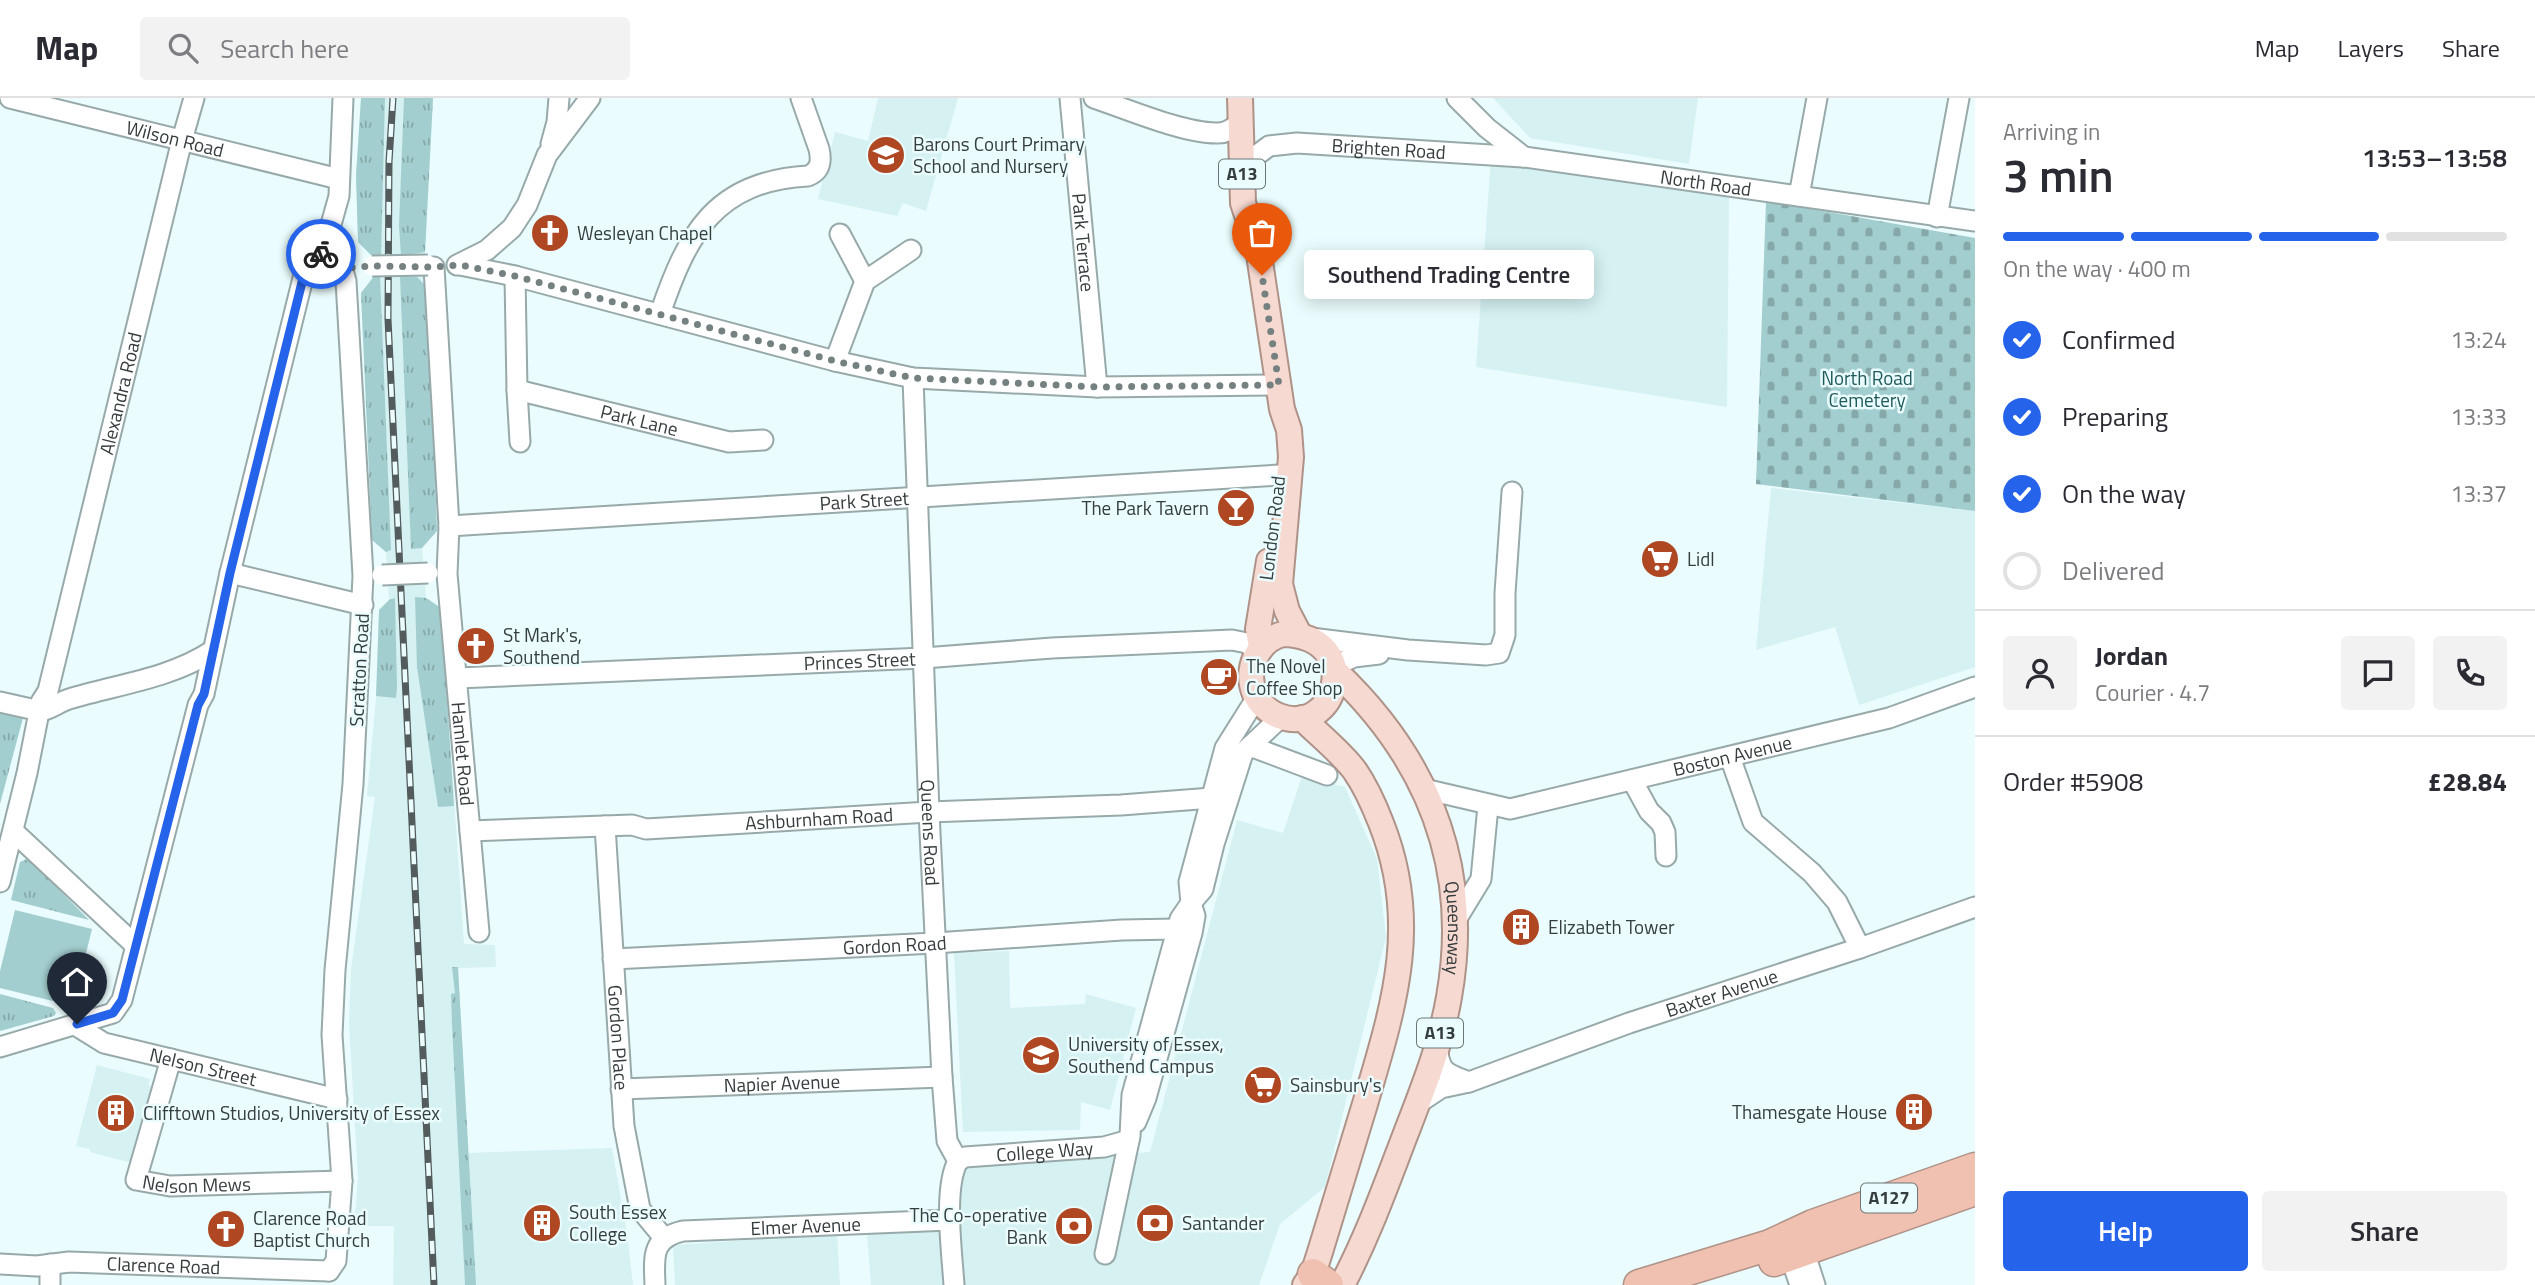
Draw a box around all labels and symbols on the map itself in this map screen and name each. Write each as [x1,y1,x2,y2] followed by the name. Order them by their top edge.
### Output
[123,112,227,164] street label: Wilson Road
[913,129,1085,180] place label: Barons Court Primary School and Nursery
[1331,130,1447,166] street label: Brighten Road
[865,134,907,176] school or university icon: Barons Court Primary School and Nursery
[1219,160,1265,188] road number: A13
[1658,162,1753,203] street label: North Road
[1065,192,1103,293] street label: Park Terrace
[1232,203,1292,275] pin
[529,212,571,254] church icon: Wesleyan Chapel
[577,218,713,247] place label: Wesleyan Chapel
[286,219,356,289] courier
[1304,250,1594,300] callout: Southend Trading Centre
[91,329,149,457] street label: Alexandra Road
[1821,363,1913,414] park label: North Road Cemetery
[598,396,681,443] street label: Park Lane
[1251,474,1292,582] street label: London Road
[819,483,910,517] street label: Park Street
[1215,487,1257,529] bar icon: The Park Tavern
[1081,493,1209,522] place label: The Park Tavern
[1639,538,1681,580] supermarket icon: Lidl
[1687,544,1715,573] place label: Lidl
[341,613,376,727] street label: Scratton Road
[503,620,582,671] place label: St Mark's, Southend
[455,625,497,667] church icon: St Mark's, Southend
[803,643,917,677] street label: Princes Street
[1246,651,1343,702] place label: The Novel Coffee Shop
[1198,656,1240,698] cafe icon: The Novel Coffee Shop
[444,701,483,807] street label: Hamlet Road
[1670,727,1795,783] street label: Boston Avenue
[914,779,948,886] street label: Queens Road
[744,799,894,837] street label: Ashburnham Road
[1438,879,1470,976] street label: Queensway
[1500,906,1542,948] building icon: Elizabeth Tower
[1548,912,1675,941] place label: Elizabeth Tower
[842,927,947,962] street label: Gordon Road
[47,952,107,1024] pin
[1662,961,1781,1024] street label: Baxter Avenue
[601,984,637,1091] street label: Gordon Place
[1417,1018,1463,1048] road number: A13
[1068,1029,1224,1080] place label: University of Essex, Southend Campus
[1020,1034,1062,1076] school or university icon: University of Essex, Southend Campus
[147,1039,260,1093] street label: Nelson Street
[1242,1064,1284,1106] supermarket icon: Sainsbury's
[723,1066,841,1099] street label: Napier Avenue
[1290,1070,1382,1099] place label: Sainsbury's
[1893,1091,1935,1133] building icon: Thamesgate House
[95,1092,137,1134] building icon: Clifftown Studios, University of Essex
[1732,1097,1887,1126] place label: Thamesgate House
[143,1098,440,1127] place label: Clifftown Studios, University of Essex
[995,1133,1094,1169] street label: College Way
[140,1166,251,1200] street label: Nelson Mews
[1861,1184,1917,1212] road number: A127
[569,1197,667,1248] place label: South Essex College
[909,1200,1047,1251] place label: The Co-operative Bank
[521,1202,563,1244] building icon: South Essex College
[1134,1202,1176,1244] bank icon: Santander
[253,1203,370,1254] place label: Clarence Road Baptist Church
[1053,1205,1095,1247] bank icon: The Co-operative Bank
[205,1208,247,1250] church icon: Clarence Road Baptist Church
[1182,1208,1265,1237] place label: Santander
[750,1209,862,1242] street label: Elmer Avenue
[106,1248,221,1281] street label: Clarence Road

